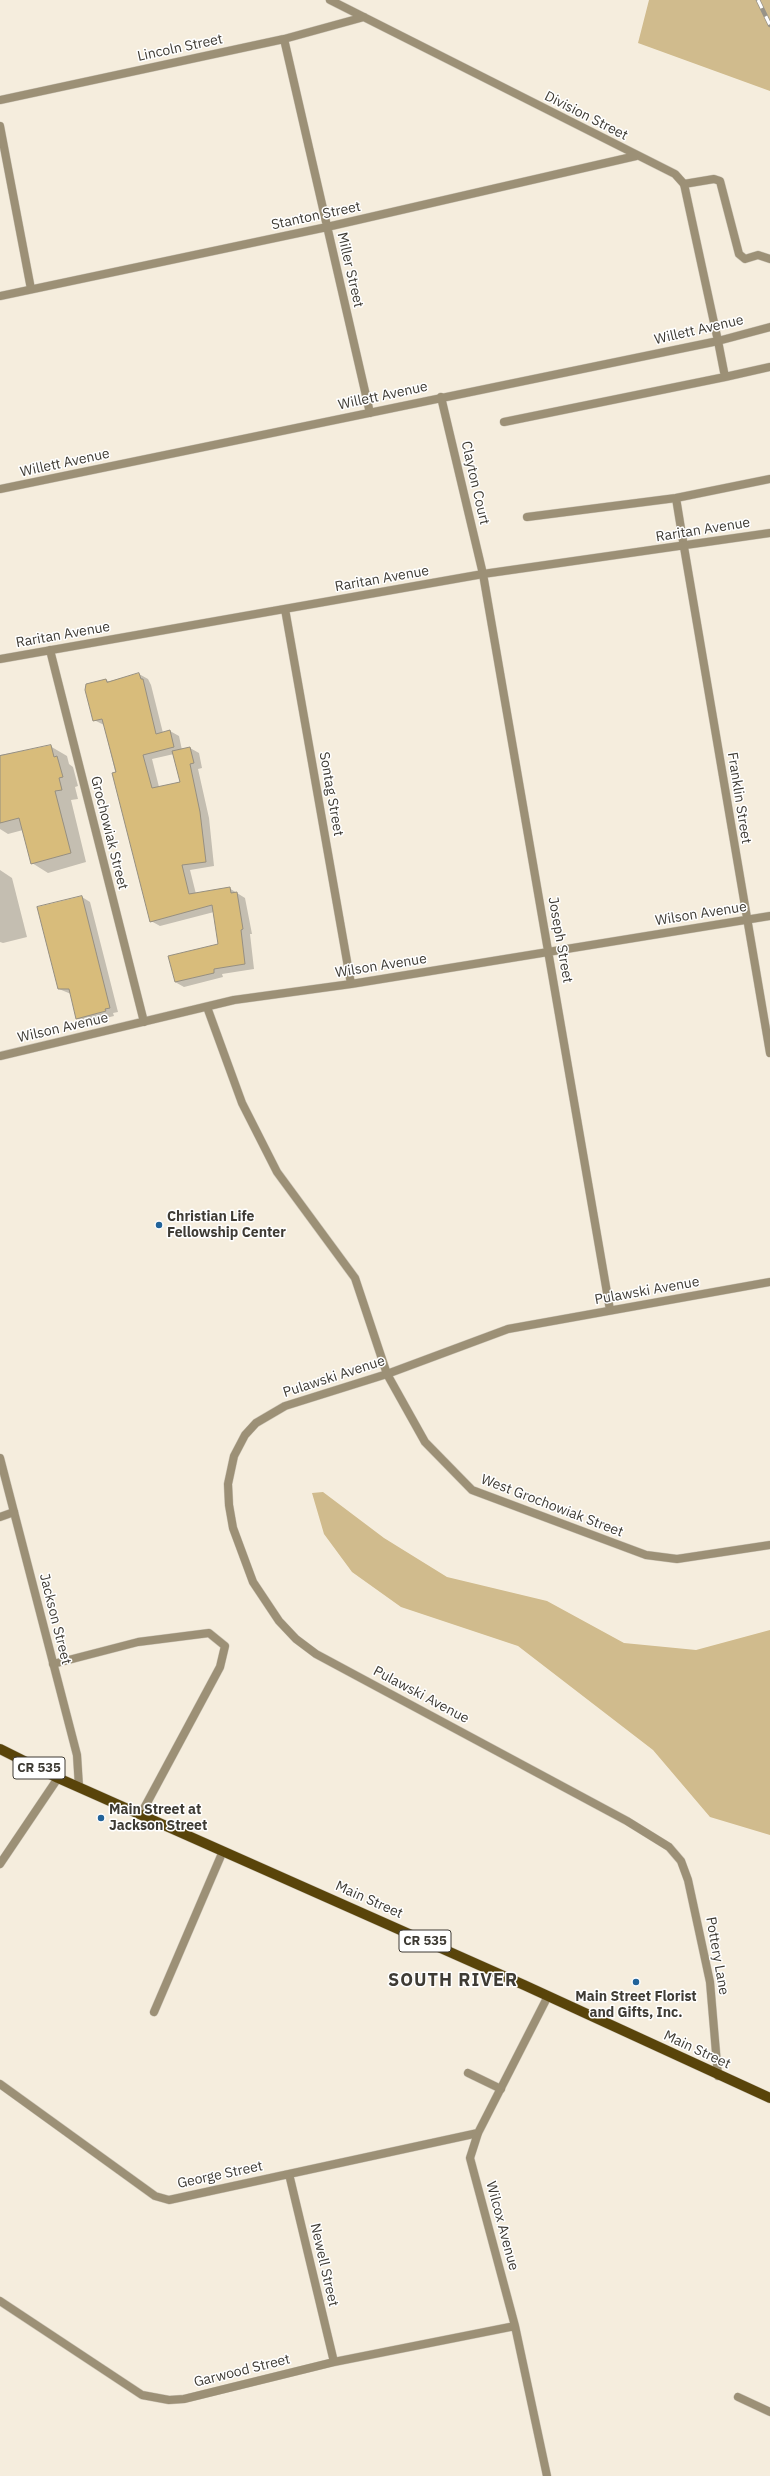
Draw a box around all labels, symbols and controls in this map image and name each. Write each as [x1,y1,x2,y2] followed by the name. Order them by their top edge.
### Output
[136,31,224,65] street label: Lincoln Street
[542,88,630,144] street label: Division Street
[270,198,362,234] street label: Stanton Street
[333,231,367,309] street label: Miller Street
[653,312,745,348] street label: Willett Avenue
[337,378,429,414] street label: Willett Avenue
[457,439,493,527] street label: Clayton Court
[19,445,111,481] street label: Willett Avenue
[655,514,751,546] street label: Raritan Avenue
[334,562,430,596] street label: Raritan Avenue
[15,618,111,652] street label: Raritan Avenue
[315,750,347,838] street label: Sontag Street
[723,751,755,845] street label: Franklin Street
[87,775,131,891] street label: Grochowiak Street
[544,896,576,984] street label: Joseph Street
[654,898,748,930] street label: Wilson Avenue
[334,950,428,982] street label: Wilson Avenue
[16,1009,110,1047] street label: Wilson Avenue
[167,1209,286,1242] place label: Christian Life Fellowship Center
[154,1220,164,1230] marker: Christian Life Fellowship Center
[593,1274,701,1308] street label: Pulawski Avenue
[281,1353,387,1401] street label: Pulawski Avenue
[478,1471,626,1541] street label: West Grochowiak Street
[36,1572,74,1666] street label: Jackson Street
[370,1663,472,1727] street label: Pulawski Avenue
[13,1757,65,1779] road number: CR 535
[109,1802,207,1834] place label: Main Street at Jackson Street
[96,1813,106,1823] marker: Main Street at Jackson Street
[333,1878,405,1922] street label: Main Street
[702,1916,732,1996] street label: Pottery Lane
[399,1930,451,1952] road number: CR 535
[388,1970,518,1992] district label: SOUTH RIVER
[631,1977,641,1987] marker: Main Street Florist and Gifts, Inc.
[575,1989,697,2022] place label: Main Street Florist and Gifts, Inc.
[661,2027,733,2073] street label: Main Street
[176,2158,264,2192] street label: George Street
[482,2180,522,2272] street label: Wilcox Avenue
[306,2222,342,2308] street label: Newell Street
[192,2351,292,2391] street label: Garwood Street

